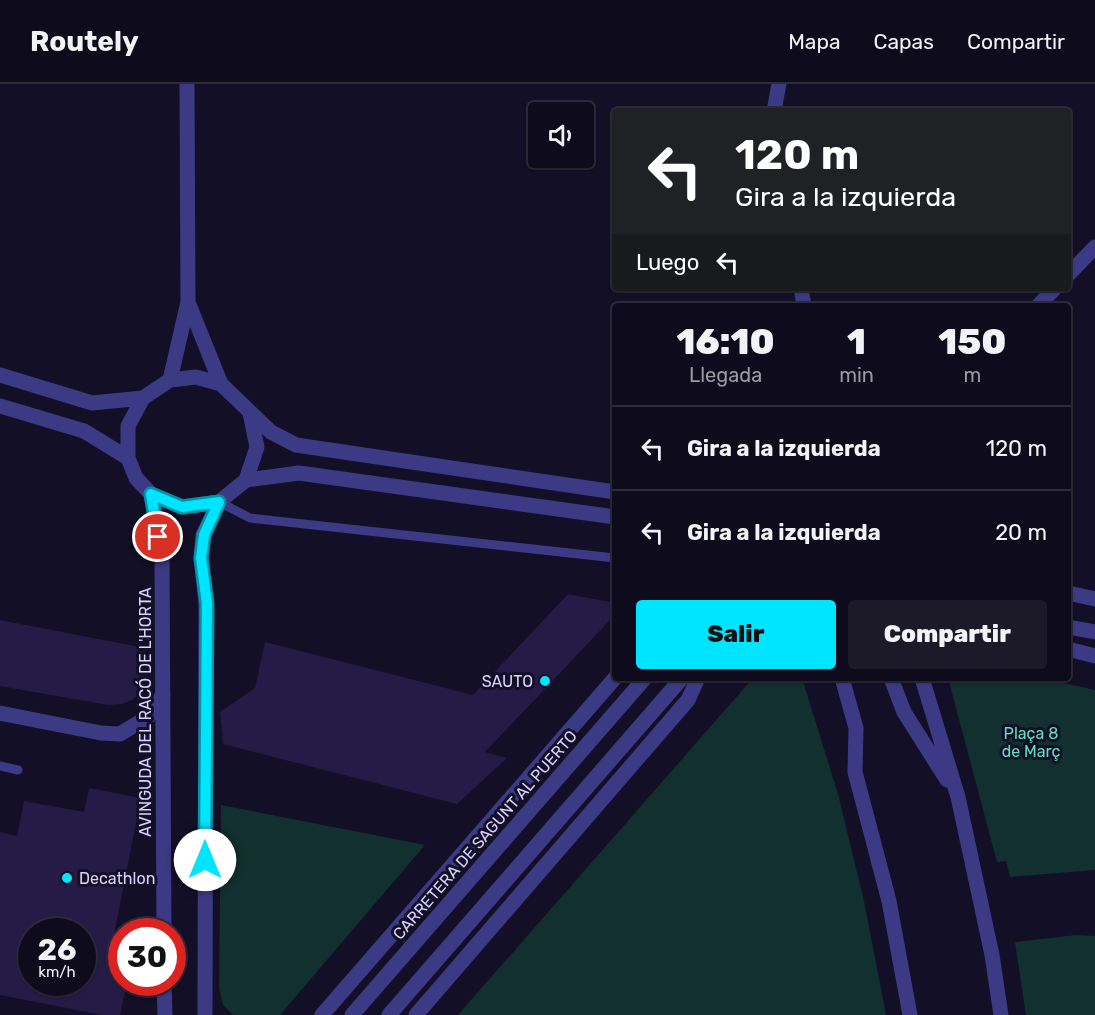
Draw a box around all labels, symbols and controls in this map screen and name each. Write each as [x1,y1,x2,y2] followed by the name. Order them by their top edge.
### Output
[30,25,139,58] text: Routely
[788,29,841,54] text: Mapa
[874,29,934,54] text: Capas
[967,29,1065,54] text: Compartir
[528,102,594,168] map controls
[528,102,594,168] button: sound
[735,130,859,180] text: 120 m
[636,132,714,210] icon: left
[735,181,956,213] text: Gira a la izquierda
[711,246,744,279] icon: left
[636,249,699,276] text: Luego
[676,320,775,363] text: 16:10
[847,320,866,363] text: 1
[938,320,1007,363] text: 150
[689,363,762,387] text: Llegada
[839,363,874,387] text: min
[964,363,981,387] text: m
[636,432,669,465] icon: left
[687,435,881,462] text: Gira a la izquierda
[986,435,1047,462] text: 120 m
[132,511,183,562] pin
[636,516,669,549] icon: left
[687,519,881,546] text: Gira a la izquierda
[995,519,1047,546] text: 20 m
[141,520,174,553] icon: arrive
[135,587,155,837] street label: AVINGUDA DEL RACÓ DE L'HORTA
[636,600,836,669] button: Salir
[848,600,1047,669] button: Compartir
[482,672,533,691] place label: SAUTO
[538,674,552,688] marker: SAUTO
[1002,724,1061,761] park label: Plaça 8 de Març
[389,727,581,943] street label: CARRETERA DE SAGUNT AL PUERTO
[173,828,237,892] position arrow
[79,869,155,888] place label: Decathlon
[60,871,74,885] marker: Decathlon
[108,918,186,996] speed limit sign: 30
[37,932,77,968] text: 26
[38,963,76,981] text: km/h

